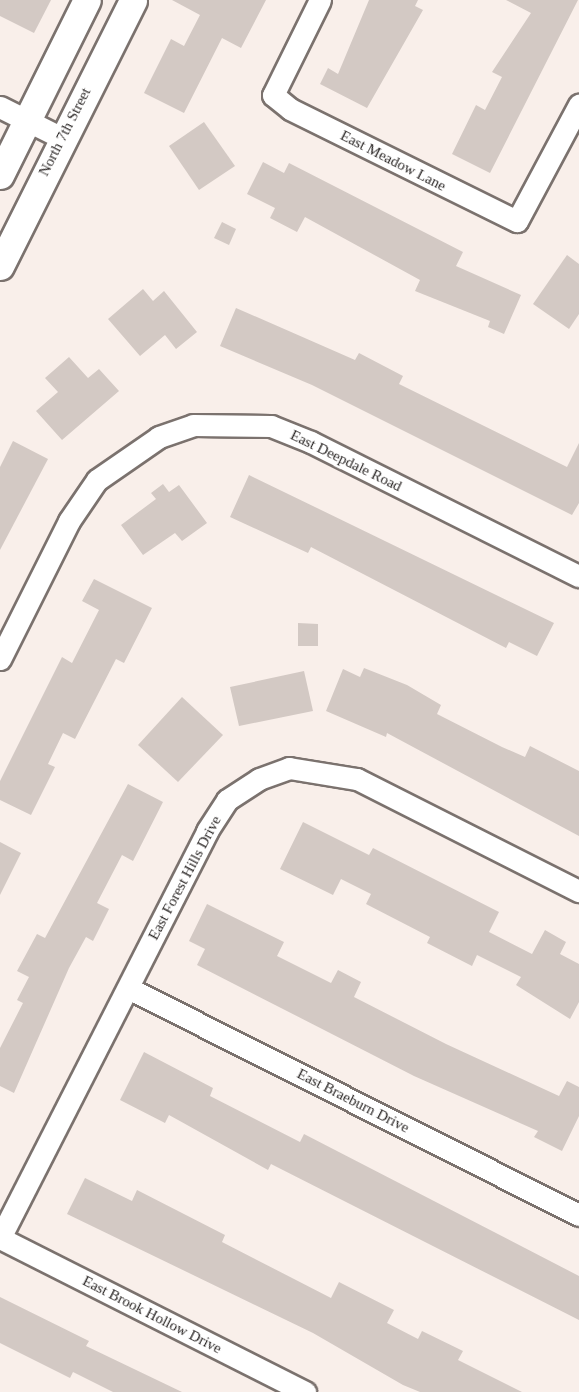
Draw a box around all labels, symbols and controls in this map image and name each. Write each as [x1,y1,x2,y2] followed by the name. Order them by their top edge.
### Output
[35,85,95,179] street label: North 7th Street
[337,127,449,195] street label: East Meadow Lane
[287,426,405,496] street label: East Deepdale Road
[145,813,225,943] street label: East Forest Hills Drive
[294,1065,412,1137] street label: East Braeburn Drive
[79,1272,225,1358] street label: East Brook Hollow Drive

